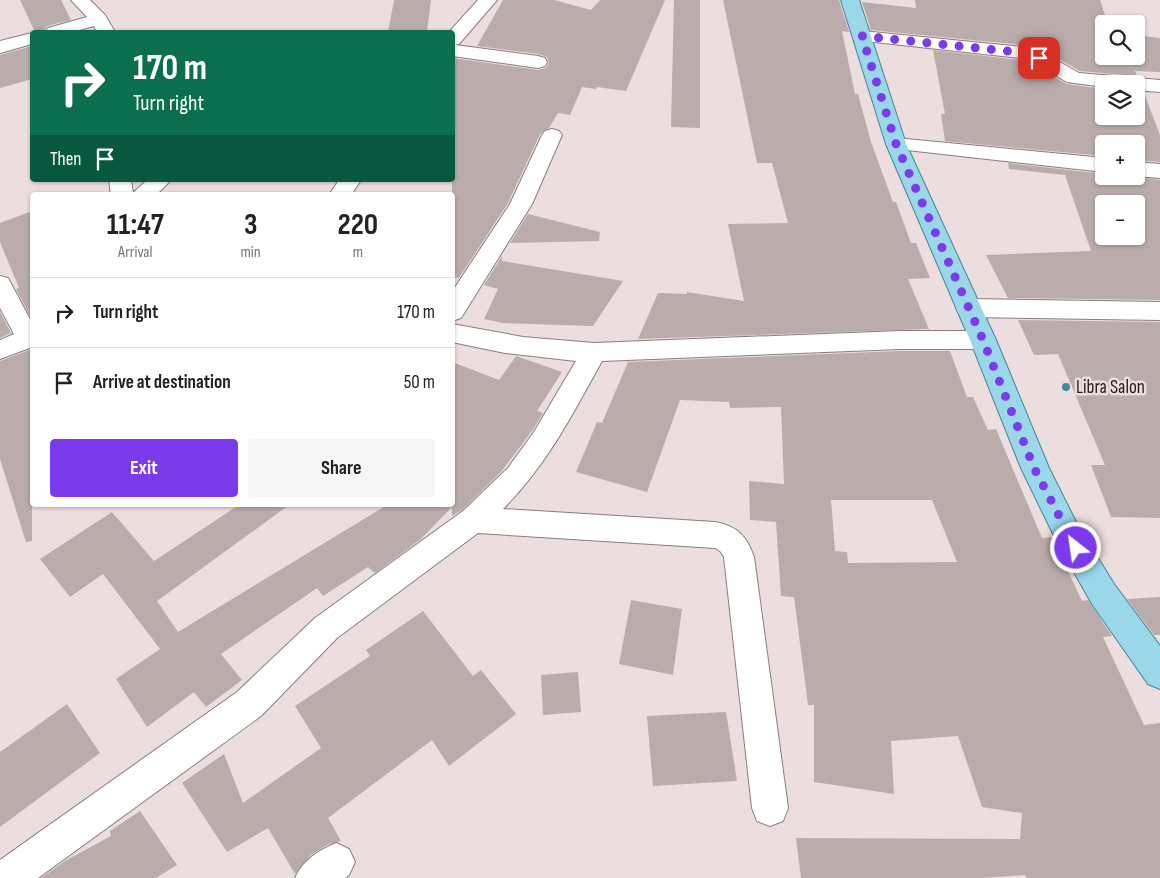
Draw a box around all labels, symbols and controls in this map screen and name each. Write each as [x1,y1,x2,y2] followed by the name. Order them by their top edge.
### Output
[1095,15,1145,245] map controls
[1095,15,1145,65] button: search
[1018,37,1060,79] pin
[1025,44,1053,72] icon: arrive
[133,47,207,90] text: 170 m
[50,50,115,115] icon: right
[1095,75,1145,125] button: layers
[133,90,204,117] text: Turn right
[1095,135,1145,185] button: +
[91,145,119,173] icon: arrive
[50,148,81,171] text: Then
[1095,195,1145,245] button: −
[107,207,164,243] text: 11:47
[244,207,257,243] text: 3
[338,207,378,243] text: 220
[118,243,152,262] text: Arrival
[241,243,261,262] text: min
[353,243,363,262] text: m
[50,299,78,327] icon: right
[93,301,158,324] text: Turn right
[397,301,435,324] text: 170 m
[50,369,78,397] icon: arrive
[93,371,231,394] text: Arrive at destination
[404,371,435,394] text: 50 m
[1076,376,1145,399] place label: Libra Salon
[1060,381,1072,393] marker: Libra Salon
[50,439,238,497] button: Exit
[248,439,435,497] button: Share
[1049,521,1101,573] position arrow

